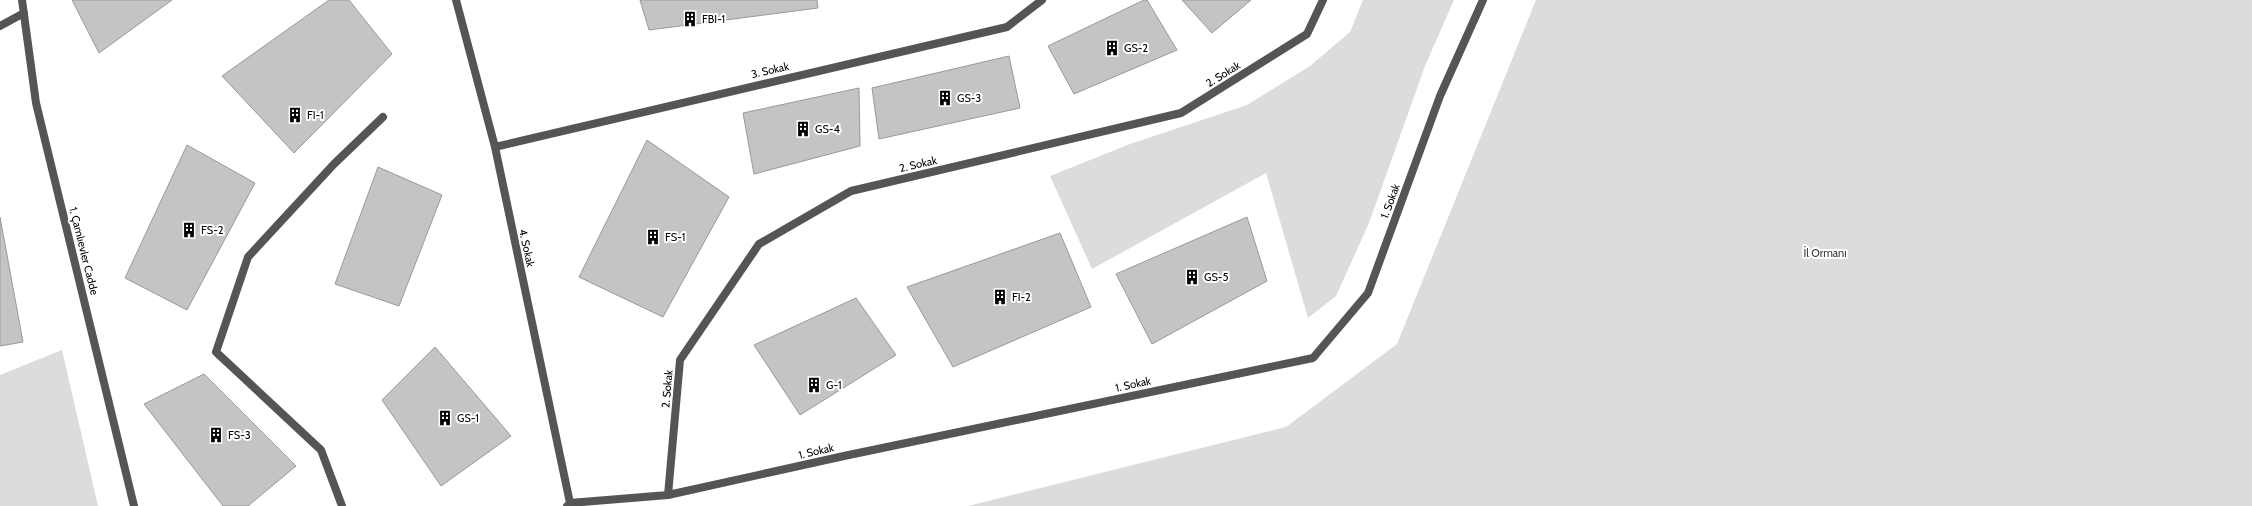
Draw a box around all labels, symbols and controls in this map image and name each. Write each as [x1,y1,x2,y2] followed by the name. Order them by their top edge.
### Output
[681,10,699,28] building icon: FBI-1
[702,12,725,26] place label: FBI-1
[1103,39,1121,57] building icon: GS-2
[1124,41,1148,55] place label: GS-2
[1203,58,1243,90] street label: 2. Sokak
[750,59,790,81] street label: 3. Sokak
[936,89,954,107] building icon: GS-3
[957,91,981,105] place label: GS-3
[286,106,304,124] building icon: FI-1
[307,108,324,122] place label: FI-1
[794,120,812,138] building icon: GS-4
[815,122,840,136] place label: GS-4
[898,153,938,175] street label: 2. Sokak
[1377,182,1403,220] street label: 1. Sokak
[66,206,102,297] street label: 1. Çamlıevler Cadde
[180,221,198,239] building icon: FS-2
[201,223,224,237] place label: FS-2
[516,228,538,268] street label: 4. Sokak
[644,228,662,246] building icon: FS-1
[665,230,685,244] place label: FS-1
[1803,246,1847,260] park label: İl Ormanı
[1183,268,1201,286] building icon: GS-5
[1204,270,1228,284] place label: GS-5
[991,288,1009,306] building icon: FI-2
[1012,290,1031,304] place label: FI-2
[658,369,676,409] street label: 2. Sokak
[1114,373,1152,395] street label: 1. Sokak
[805,376,823,394] building icon: G-1
[826,378,841,392] place label: G-1
[436,409,454,427] building icon: GS-1
[457,411,479,425] place label: GS-1
[207,426,225,444] building icon: FS-3
[228,428,251,442] place label: FS-3
[797,440,835,462] street label: 1. Sokak

